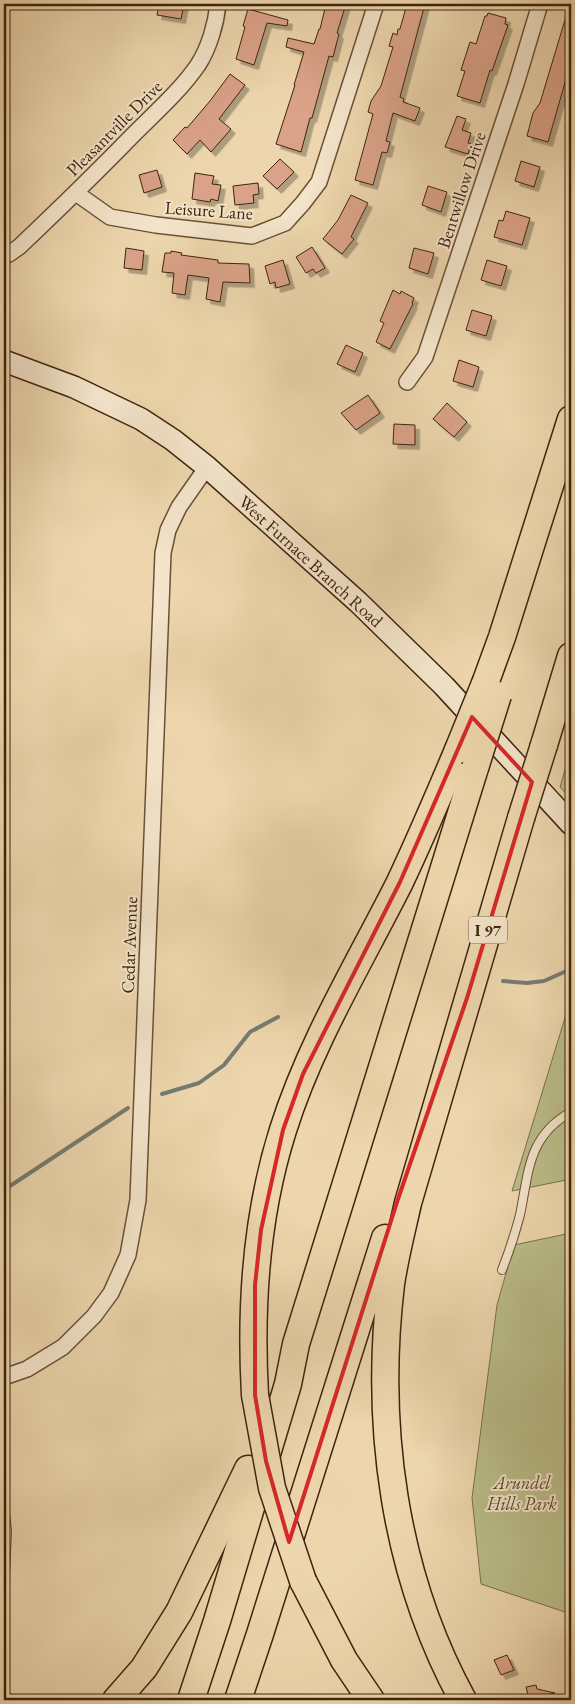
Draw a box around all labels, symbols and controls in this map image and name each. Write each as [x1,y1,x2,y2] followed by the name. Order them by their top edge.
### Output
[61,75,167,181] street label: Pleasantville Drive
[431,129,491,251] street label: Bentwillow Drive
[164,195,254,225] street label: Leisure Lane
[234,490,389,633] street label: West Furnace Branch Road
[116,896,142,994] street label: Cedar Avenue
[469,916,507,944] road number: I 97
[486,1471,557,1515] park label: Arundel Hills Park

